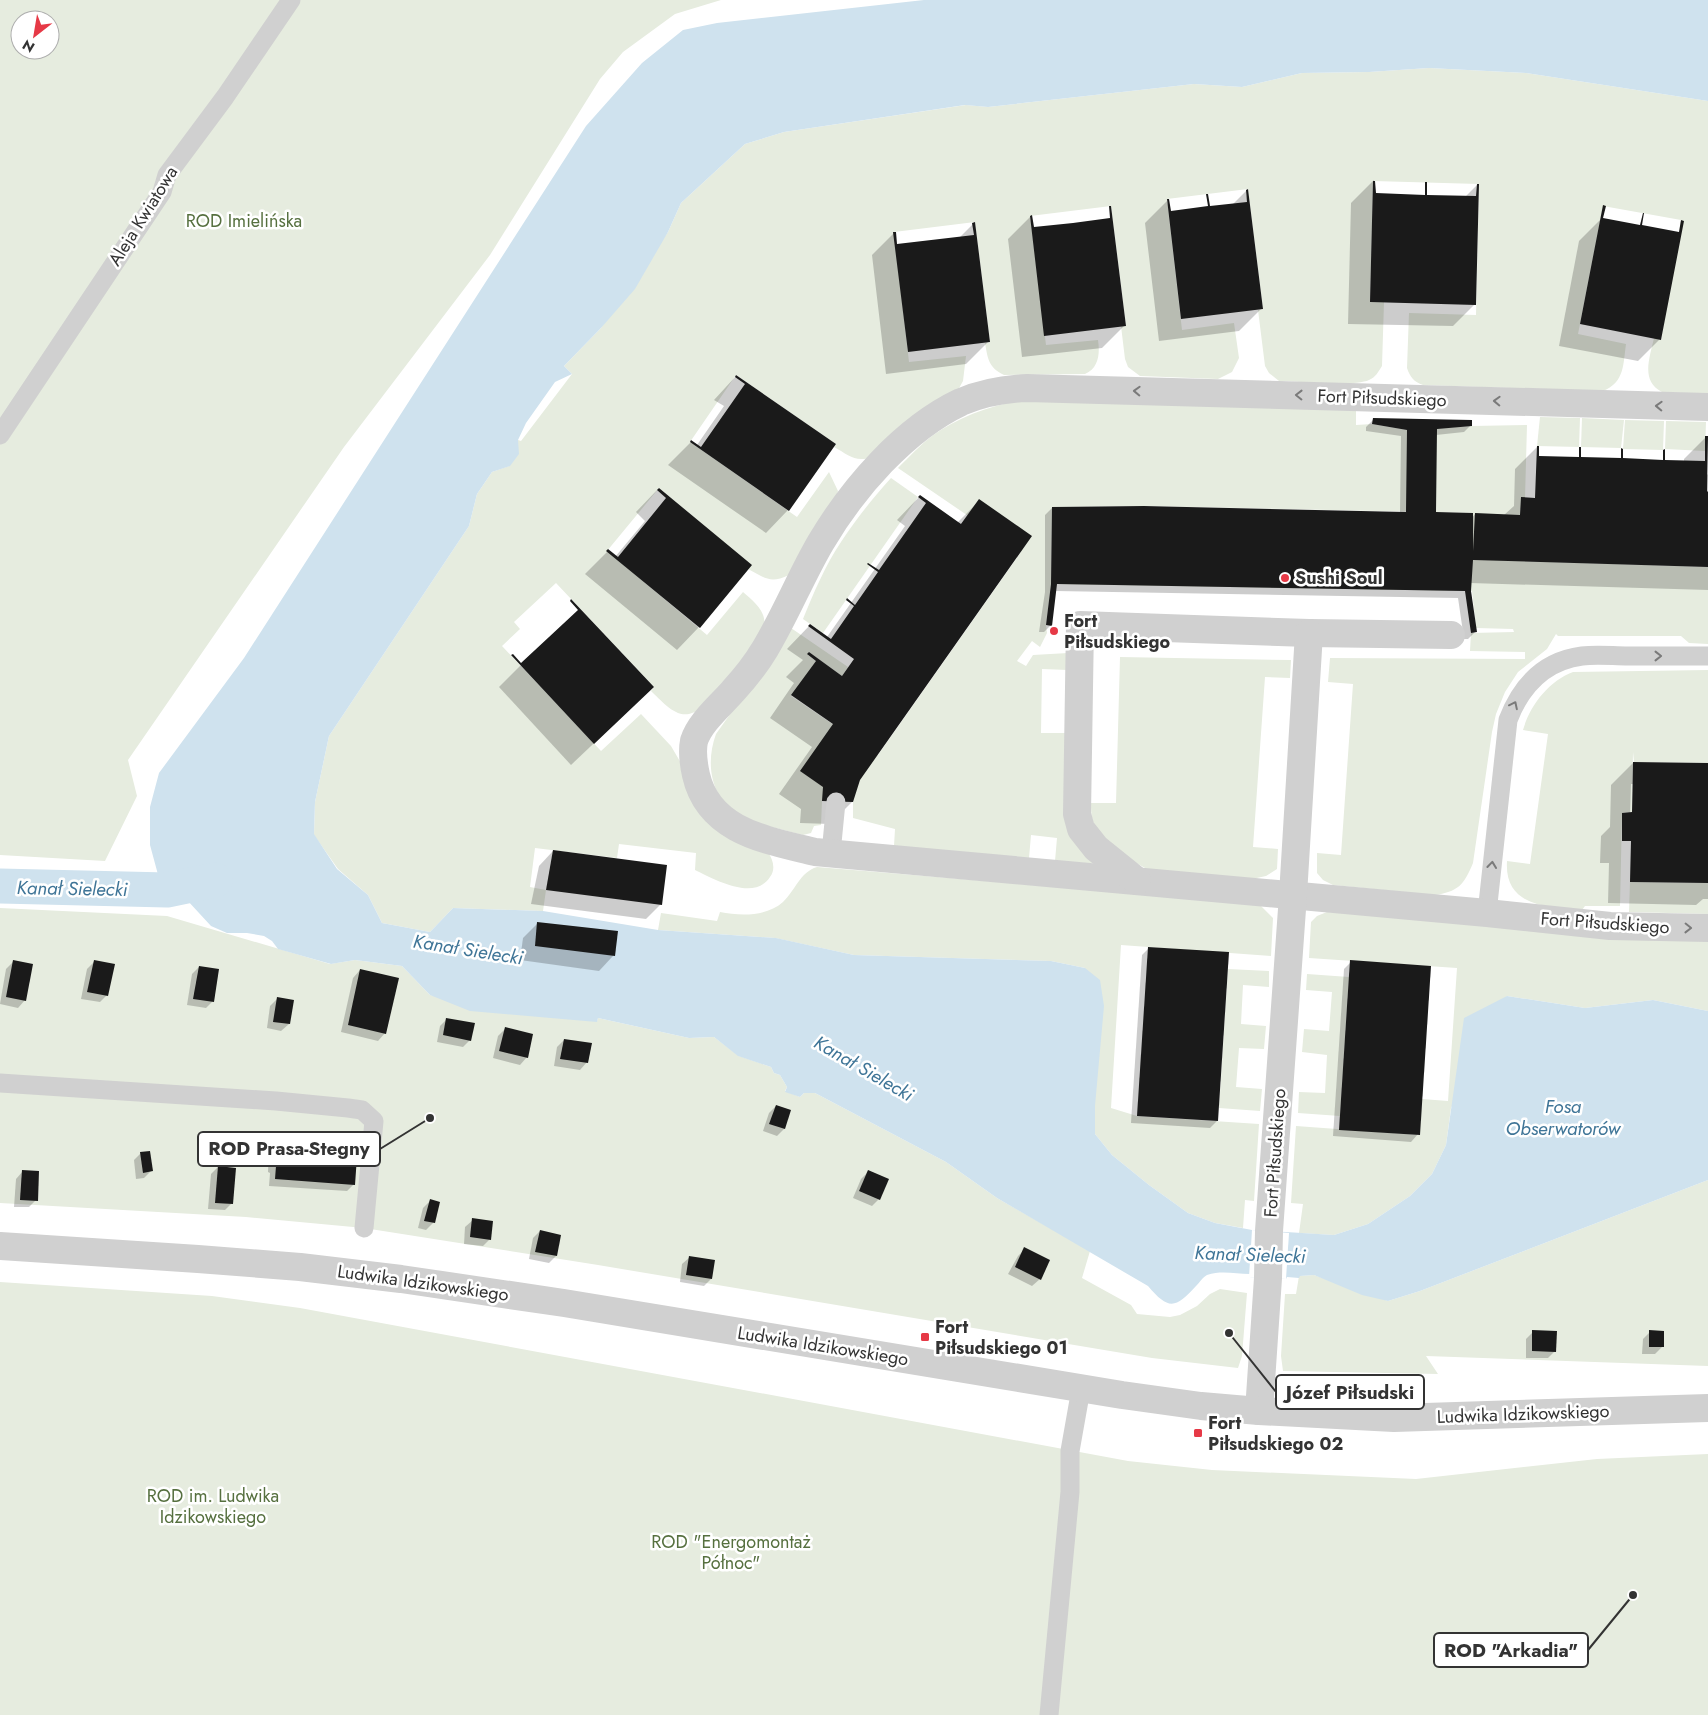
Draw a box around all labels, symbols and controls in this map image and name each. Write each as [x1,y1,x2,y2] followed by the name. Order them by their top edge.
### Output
[10,10,60,60] north arrow
[18,35,38,58] text: N
[102,161,184,271] street label: Aleja Kwiatowa
[186,208,302,234] park label: ROD Imielińska
[1317,383,1447,413] street label: Fort Piłsudskiego
[1133,386,1140,396] one-way arrow
[1295,390,1303,401] one-way arrow
[1493,395,1501,406] one-way arrow
[1655,400,1663,411] one-way arrow
[1295,565,1383,591] place label: Sushi Soul
[1279,572,1291,584] marker: Sushi Soul
[1064,608,1171,655] place label: Fort Piłsudskiego
[1048,625,1060,637] marker: Fort Piłsudskiego
[1654,651,1662,661] one-way arrow
[1508,701,1518,710] one-way arrow
[1486,860,1497,868] one-way arrow
[16,874,129,903] water label: Kanał Sielecki
[1540,906,1670,940] street label: Fort Piłsudskiego
[1684,923,1692,933] one-way arrow
[411,927,526,972] water label: Kanał Sielecki
[809,1029,920,1108] water label: Kanał Sielecki
[1258,1088,1292,1218] street label: Fort Piłsudskiego
[1506,1093,1622,1142] water label: Fosa Obserwatorów
[198,1132,380,1166] callout: ROD Prasa-Stegny
[208,1135,371,1162] text: ROD Prasa-Stegny
[1194,1239,1307,1270] water label: Kanał Sielecki
[336,1258,510,1308] street label: Ludwika Idzikowskiego
[935,1314,1068,1361] place label: Fort Piłsudskiego 01
[736,1320,910,1372] street label: Ludwika Idzikowskiego
[919,1331,931,1343] marker: Fort Piłsudskiego 01
[1276,1375,1424,1409] callout: Józef Piłsudski
[1282,1379,1414,1406] text: Józef Piłsudski
[1436,1398,1610,1430] street label: Ludwika Idzikowskiego
[1208,1410,1343,1457] place label: Fort Piłsudskiego 02
[1192,1427,1204,1439] marker: Fort Piłsudskiego 02
[147,1483,279,1530] park label: ROD im. Ludwika Idzikowskiego
[651,1529,811,1576] park label: ROD "Energomontaż Północ"
[1434,1633,1588,1667] callout: ROD "Arkadia"
[1444,1637,1578,1664] text: ROD "Arkadia"

